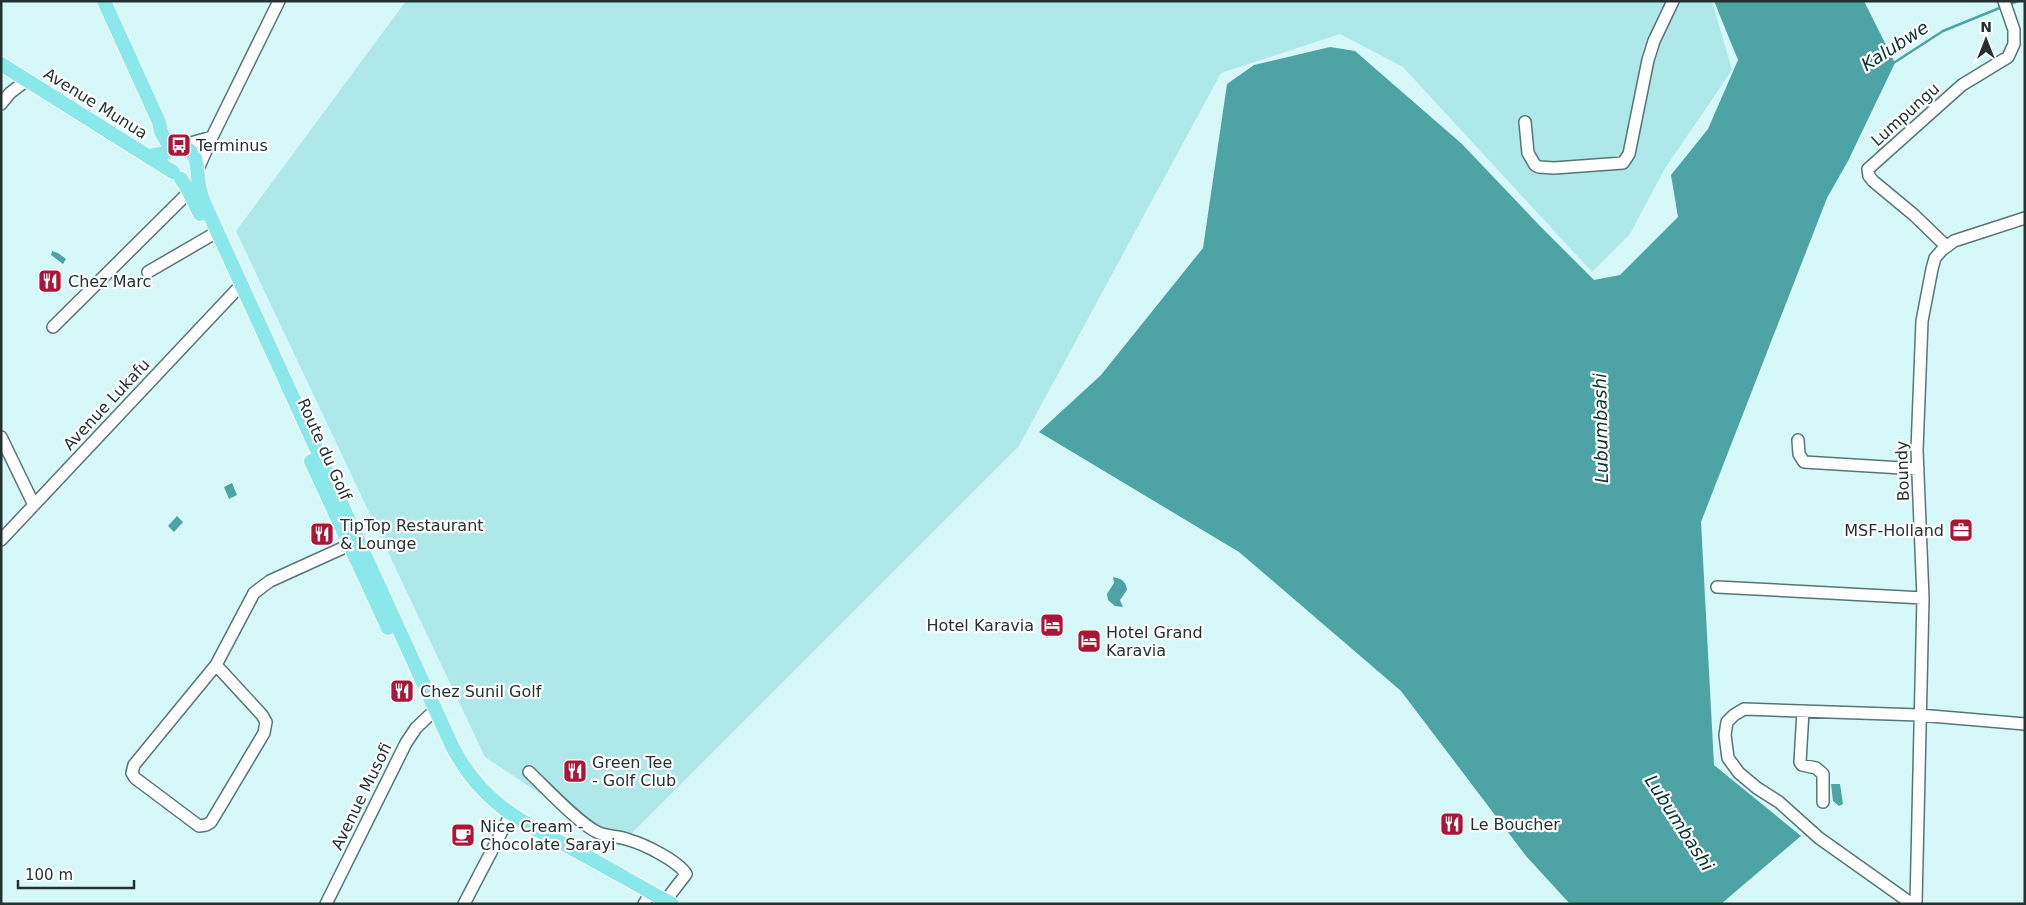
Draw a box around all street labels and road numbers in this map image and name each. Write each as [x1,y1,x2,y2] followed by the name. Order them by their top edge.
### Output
[40,64,151,143] street label: Avenue Munua
[1867,79,1943,150] street label: Lumpungu
[59,355,154,454] street label: Avenue Lukafu
[294,395,356,503] street label: Route du Golf
[1892,440,1913,502] street label: Boundy
[327,740,396,853] street label: Avenue Musofi

